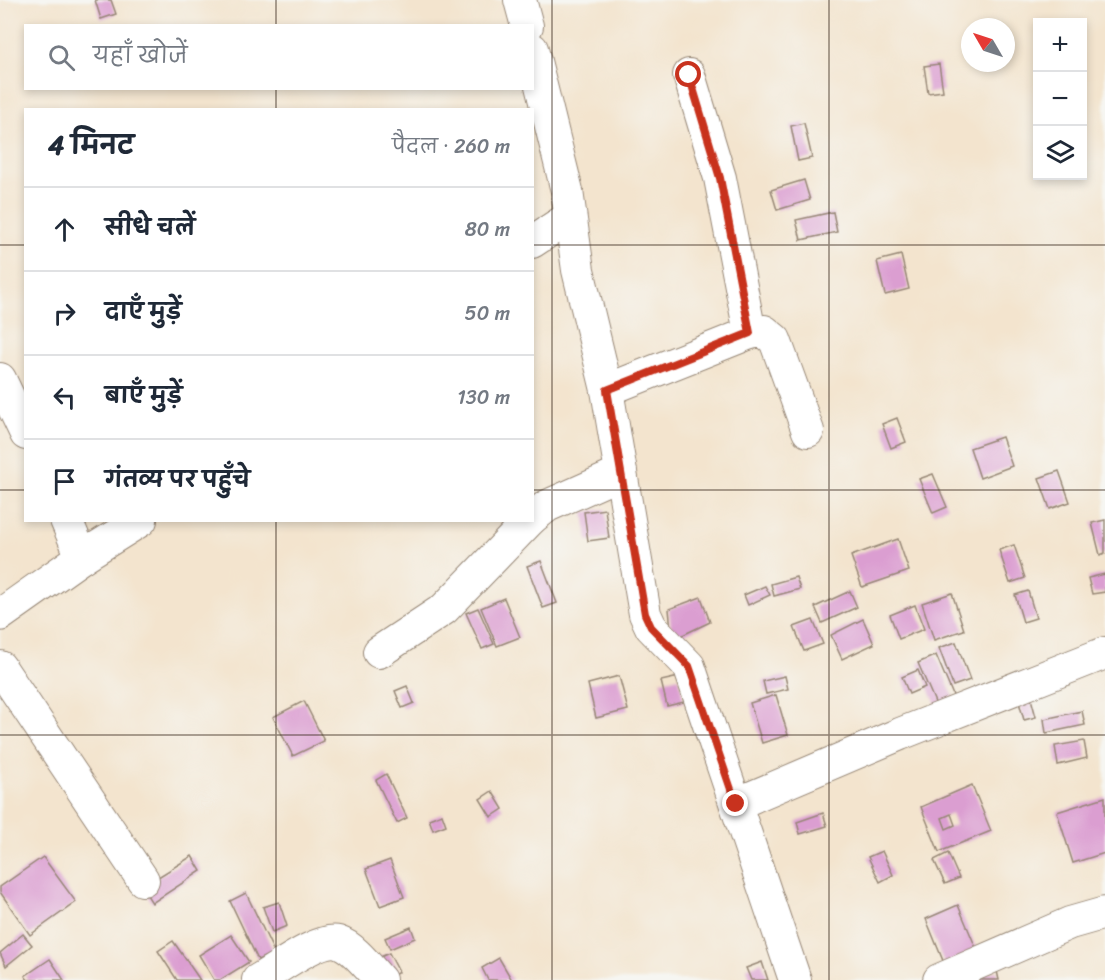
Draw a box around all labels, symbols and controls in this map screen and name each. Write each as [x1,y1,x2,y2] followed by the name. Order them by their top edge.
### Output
[961,18,1015,72] north arrow
[1033,18,1087,180] map controls
[1033,18,1087,72] button: +
[24,24,534,90] search box
[93,36,188,75] text: यहाँ खोजें
[45,41,78,74] icon: search
[675,61,701,87] route start
[1033,72,1087,126] button: −
[48,122,134,168] text: 4 मिनट
[1033,126,1087,180] button: layers
[392,129,510,164] text: पैदल · 260 m
[105,208,195,247] text: सीधे चलें
[465,212,510,247] text: 80 m
[48,213,81,246] icon: ahead
[105,292,182,331] text: दाएँ मुड़ें
[465,296,510,331] text: 50 m
[48,297,81,330] icon: right
[105,376,182,415] text: बाएँ मुड़ें
[457,380,510,415] text: 130 m
[48,381,81,414] icon: left
[105,460,250,499] text: गंतव्य पर पहुँचे
[48,465,81,498] icon: arrive
[722,790,748,816] route end

